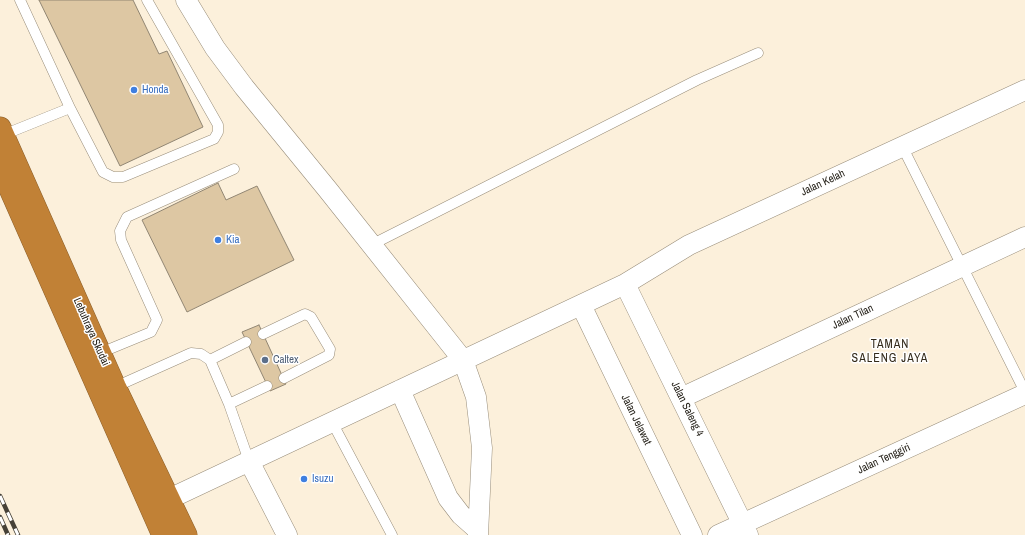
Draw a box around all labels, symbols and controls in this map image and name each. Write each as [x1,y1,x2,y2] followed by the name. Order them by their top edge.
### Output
[142,83,169,97] place label: Honda
[129,85,139,95] marker: Honda
[799,167,847,199] street label: Jalan Kelah
[226,233,240,247] place label: Kia
[213,235,223,245] marker: Kia
[70,296,112,368] street label: Lebuhraya Skudai
[830,302,876,332] street label: Jalan Tilan
[852,338,928,366] district label: TAMAN SALENG JAYA
[273,353,299,367] place label: Caltex
[260,355,270,365] marker: Caltex
[668,379,706,439] street label: Jalan Saleng 4
[618,393,654,447] street label: Jalan Jelawat
[856,441,912,477] street label: Jalan Tenggiri
[312,472,334,486] place label: Isuzu
[299,474,309,484] marker: Isuzu

